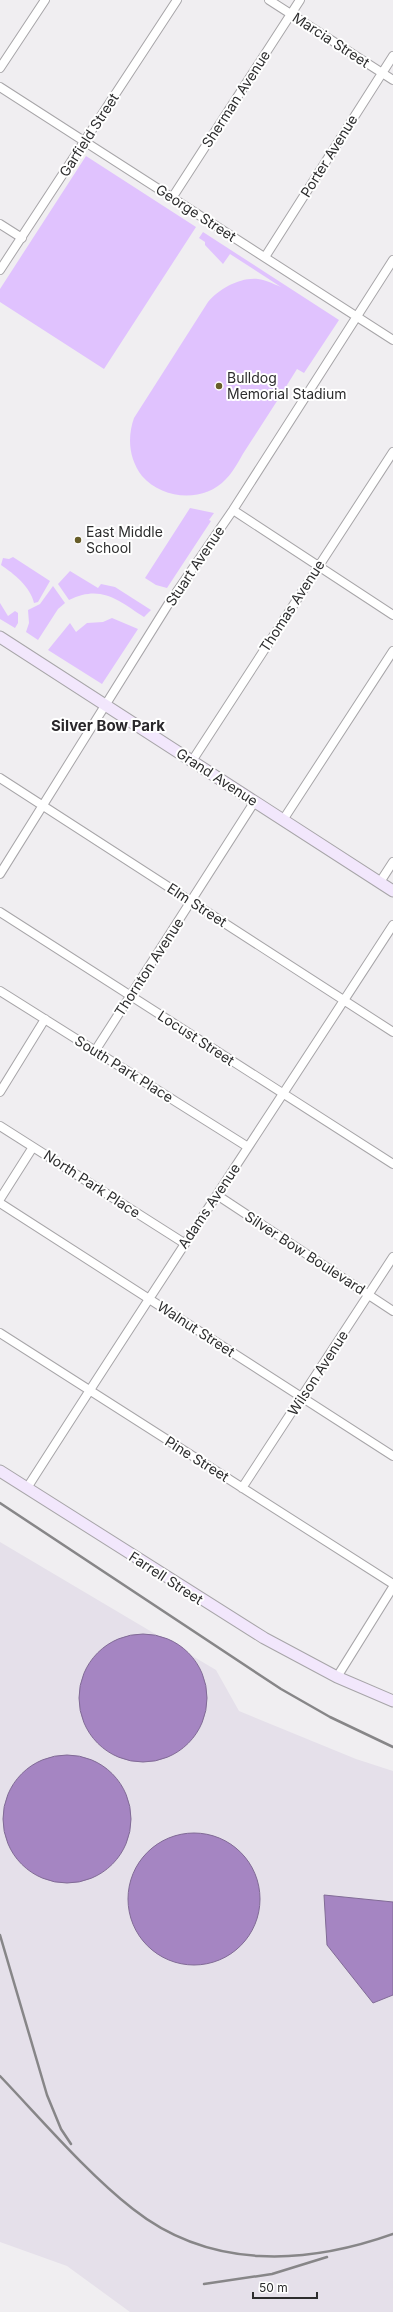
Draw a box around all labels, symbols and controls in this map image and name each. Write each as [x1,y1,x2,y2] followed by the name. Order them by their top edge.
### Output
[290,8,373,71] street label: Marcia Street
[198,47,273,151] street label: Sherman Avenue
[55,90,122,180] street label: Garfield Street
[297,111,361,200] street label: Porter Avenue
[153,180,240,245] street label: George Street
[227,369,347,402] place label: Bulldog Memorial Stadium
[214,381,224,391] marker: Bulldog Memorial Stadium
[162,522,228,609] street label: Stuart Avenue
[86,523,163,556] place label: East Middle School
[73,535,83,545] marker: East Middle School
[255,557,328,655] street label: Thomas Avenue
[51,716,165,735] district label: Silver Bow Park
[173,744,261,809] street label: Grand Avenue
[164,879,231,930] street label: Elm Street
[110,914,187,1019] street label: Thornton Avenue
[155,1006,238,1069] street label: Locust Street
[72,1032,177,1106] street label: South Park Place
[41,1146,144,1221] street label: North Park Place
[174,1160,243,1251] street label: Adams Avenue
[242,1207,369,1298] street label: Silver Bow Boulevard
[154,1297,239,1360] street label: Walnut Street
[284,1327,351,1418] street label: Wilson Avenue
[162,1432,233,1485] street label: Pine Street
[126,1547,207,1608] street label: Farrell Street
[253,2274,317,2300] scale bar
[259,2280,288,2295] text: 50 m

